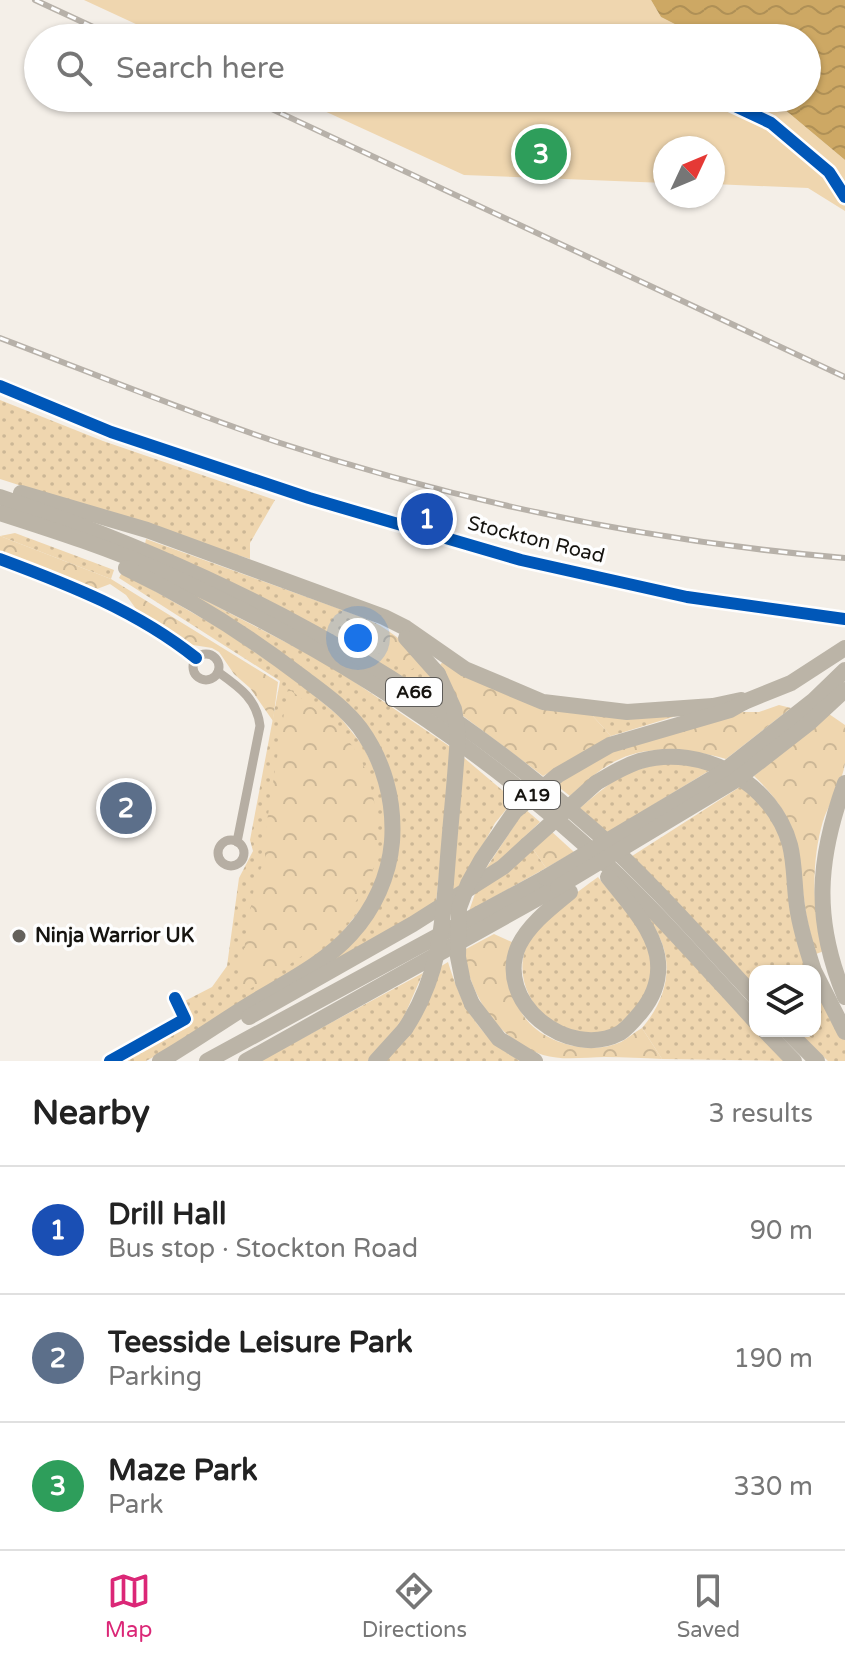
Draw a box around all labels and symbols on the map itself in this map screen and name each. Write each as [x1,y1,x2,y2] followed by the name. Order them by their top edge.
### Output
[515,124,567,184] pin: 3
[653,136,725,208] north arrow
[401,489,453,549] pin: 1
[465,511,607,569] street label: Stockton Road
[338,618,378,658] your location
[386,678,442,706] road number: A66
[100,778,152,838] pin: 2
[504,781,560,809] road number: A19
[35,924,195,948] place label: Ninja Warrior UK
[10,927,28,945] marker: Ninja Warrior UK

